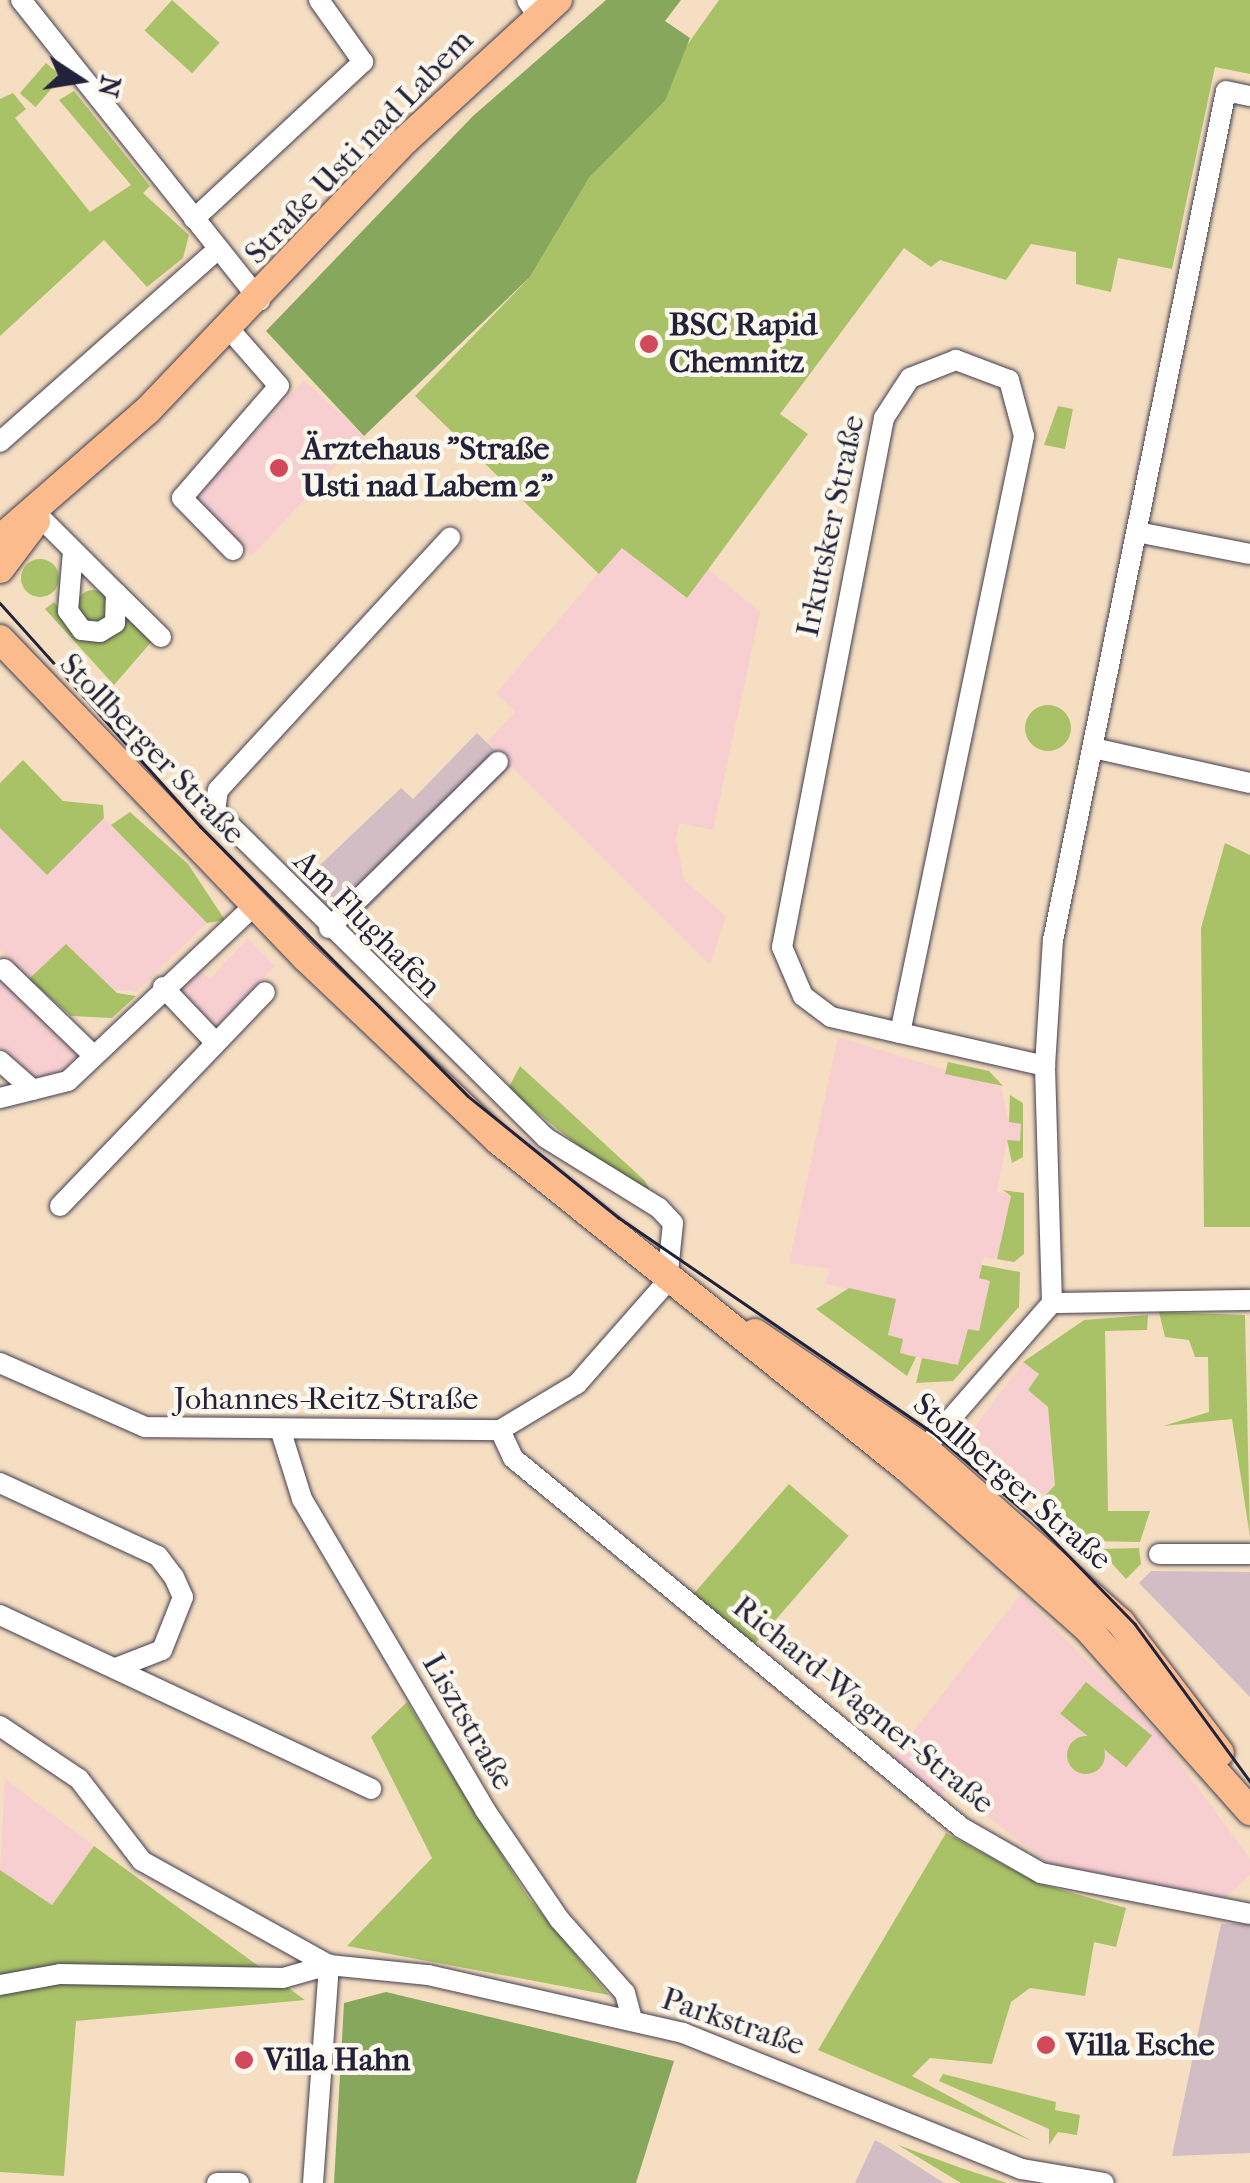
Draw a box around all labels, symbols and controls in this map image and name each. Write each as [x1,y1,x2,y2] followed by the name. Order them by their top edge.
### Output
[237,21,481,273] street label: Straße Usti nad Labem
[30,30,130,130] north arrow
[91,73,128,100] text: N
[669,307,817,382] place label: BSC Rapid Chemnitz
[638,333,660,355] marker: BSC Rapid Chemnitz
[789,412,873,640] street label: Irkutsker Straße
[302,431,553,506] place label: Ärztehaus "Straße Usti nad Labem 2"
[266,455,292,481] marker: Ärztehaus "Straße Usti nad Labem 2"
[51,646,253,852] street label: Stollberger Straße
[285,842,449,1006] street label: Am Flughafen
[174,1380,478,1418] street label: Johannes-Reitz-Straße
[905,1385,1119,1579] street label: Stollberger Straße
[725,1588,1001,1822] street label: Richard-Wagner-Straße
[414,1647,522,1797] street label: Lisztstraße
[657,1980,809,2064] street label: Parkstraße
[1066,2026,1215,2064] place label: Villa Esche
[1035,2034,1057,2056] marker: Villa Esche
[264,2041,410,2079] place label: Villa Hahn
[233,2049,255,2071] marker: Villa Hahn

